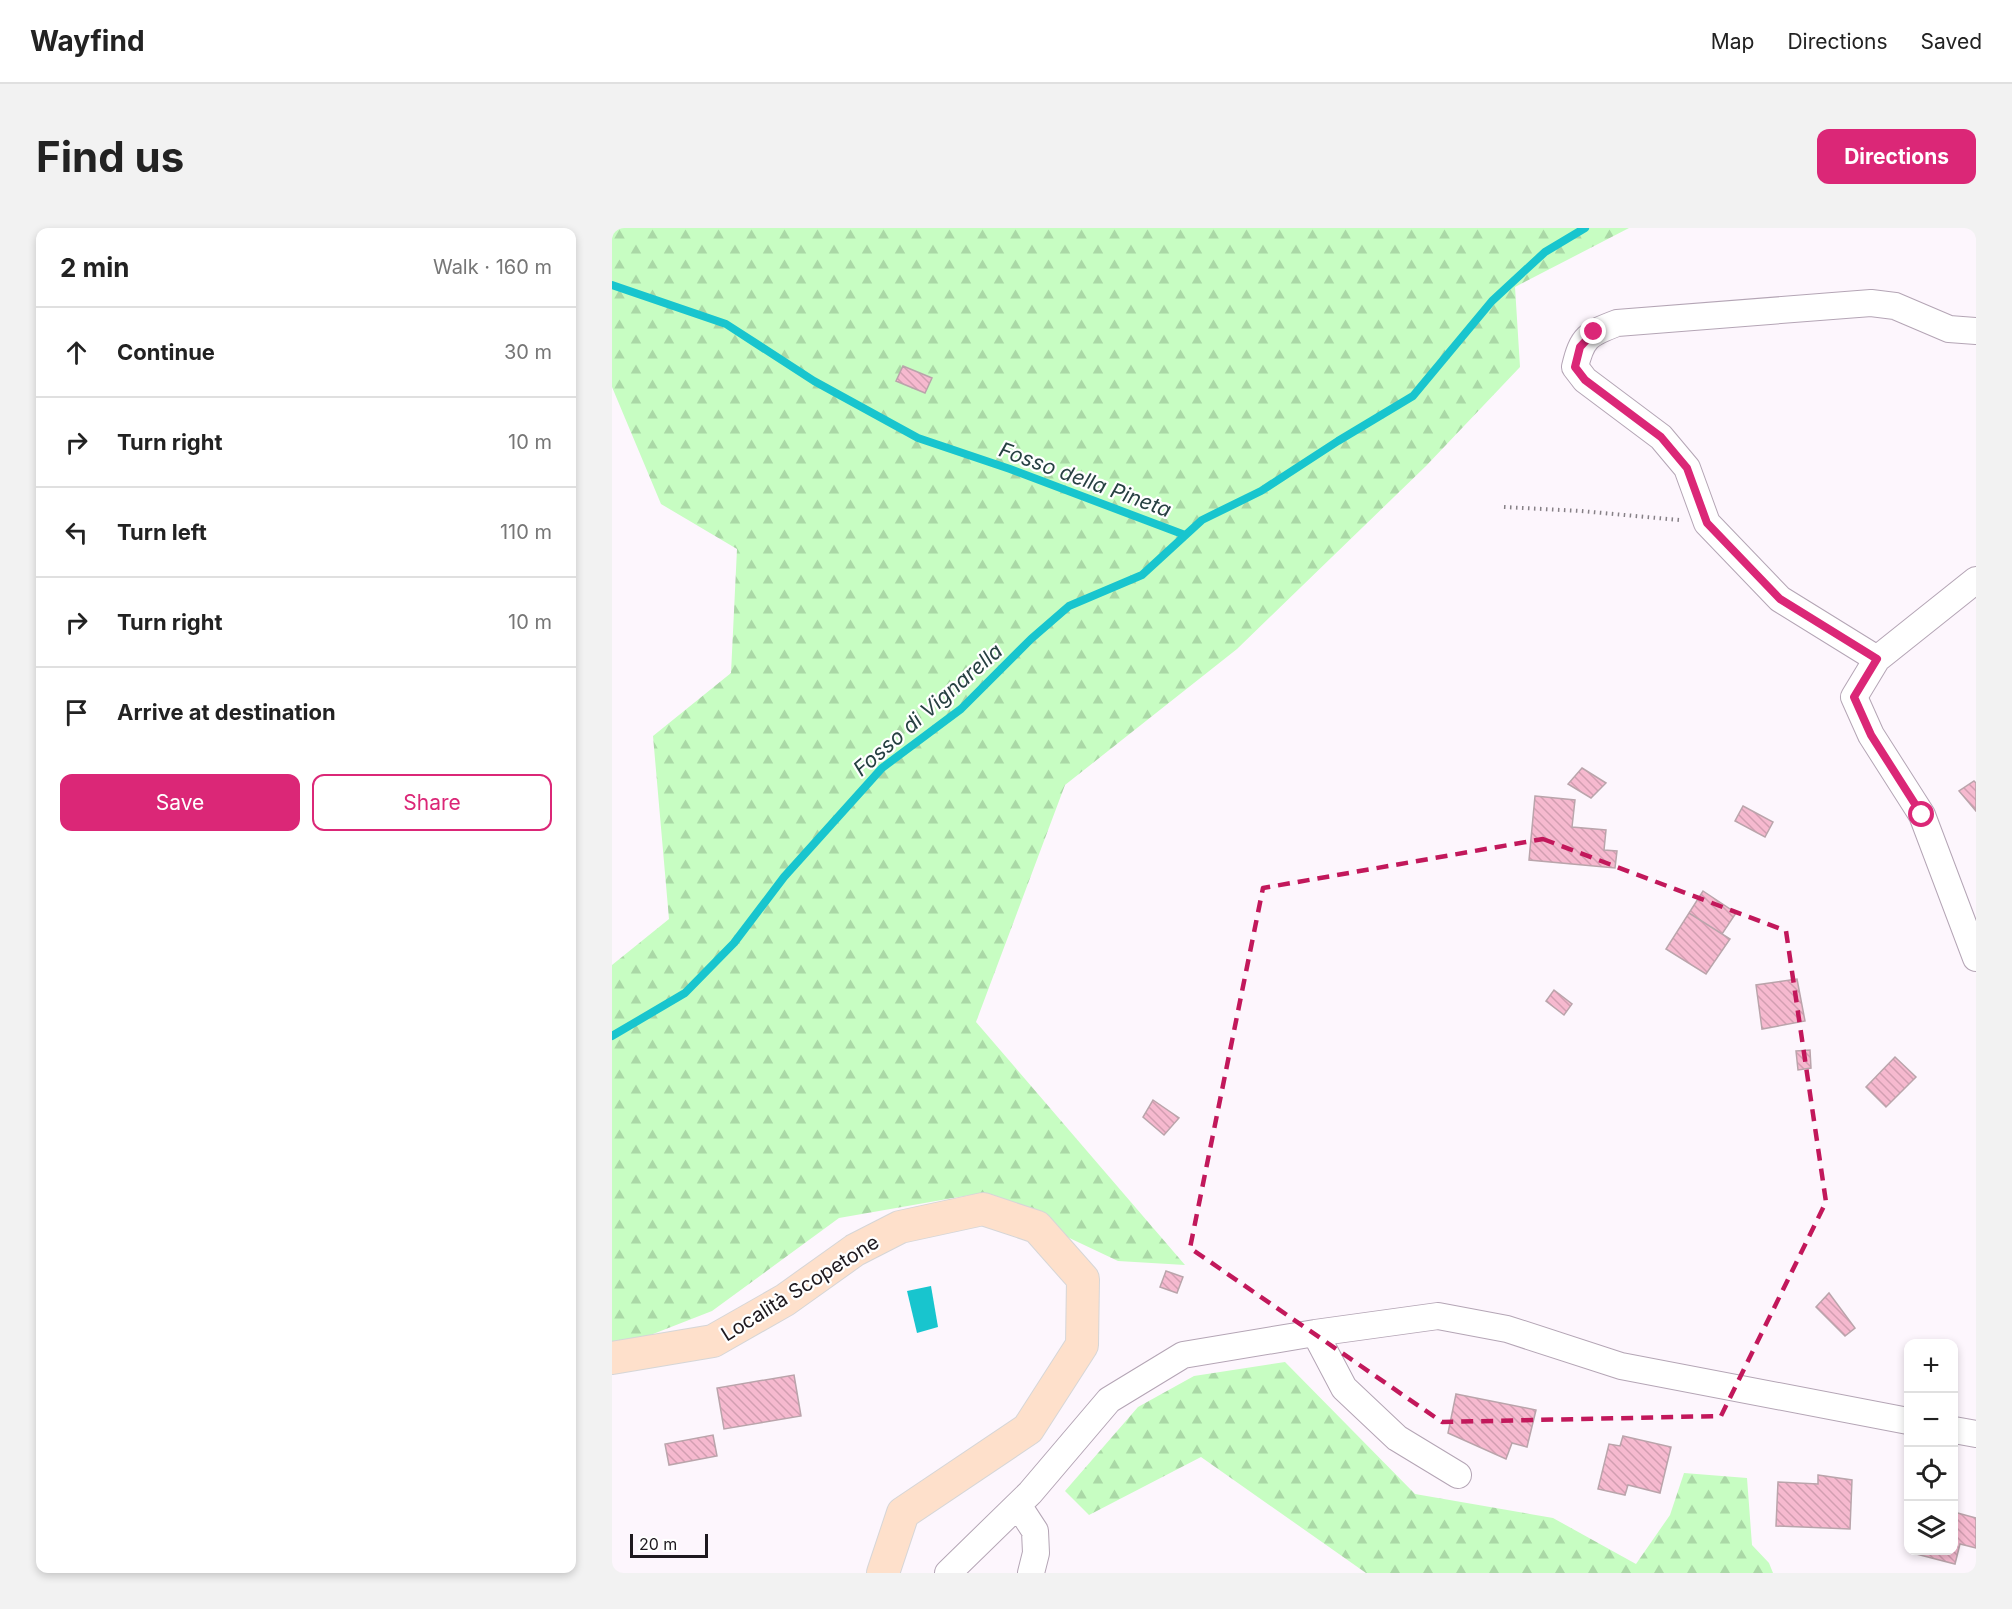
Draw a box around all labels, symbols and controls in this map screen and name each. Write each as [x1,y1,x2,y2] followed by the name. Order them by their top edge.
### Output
[30,24,145,58] text: Wayfind
[1711,29,1754,54] text: Map
[1787,29,1888,54] text: Directions
[1921,29,1982,54] text: Saved
[1817,129,1976,184] button: Directions
[36,131,184,182] text: Find us
[60,252,130,283] text: 2 min
[433,255,552,279] text: Walk · 160 m
[1580,318,1606,344] route end
[60,336,93,369] icon: ahead
[117,339,215,365] text: Continue
[504,340,552,364] text: 30 m
[60,426,93,459] icon: right
[117,429,223,455] text: Turn right
[508,430,552,454] text: 10 m
[996,437,1175,522] water label: Fosso della Pineta
[60,516,93,549] icon: left
[117,519,207,545] text: Turn left
[500,520,552,544] text: 110 m
[60,606,93,639] icon: right
[117,609,223,635] text: Turn right
[508,610,552,634] text: 10 m
[848,638,1007,781] water label: Fosso di Vignarella
[60,696,93,729] icon: arrive
[117,699,336,725] text: Arrive at destination
[60,774,300,831] button: Save
[312,774,552,831] button: Share
[1908,801,1934,827] route start
[717,1230,883,1346] street label: Località Scopetone
[1904,1339,1958,1555] map controls
[1904,1339,1958,1393] button: +
[1904,1393,1958,1447] button: −
[1904,1447,1958,1501] button: locate
[1904,1501,1958,1555] button: layers
[630,1531,708,1558] scale bar
[639,1534,677,1554] text: 20 m

